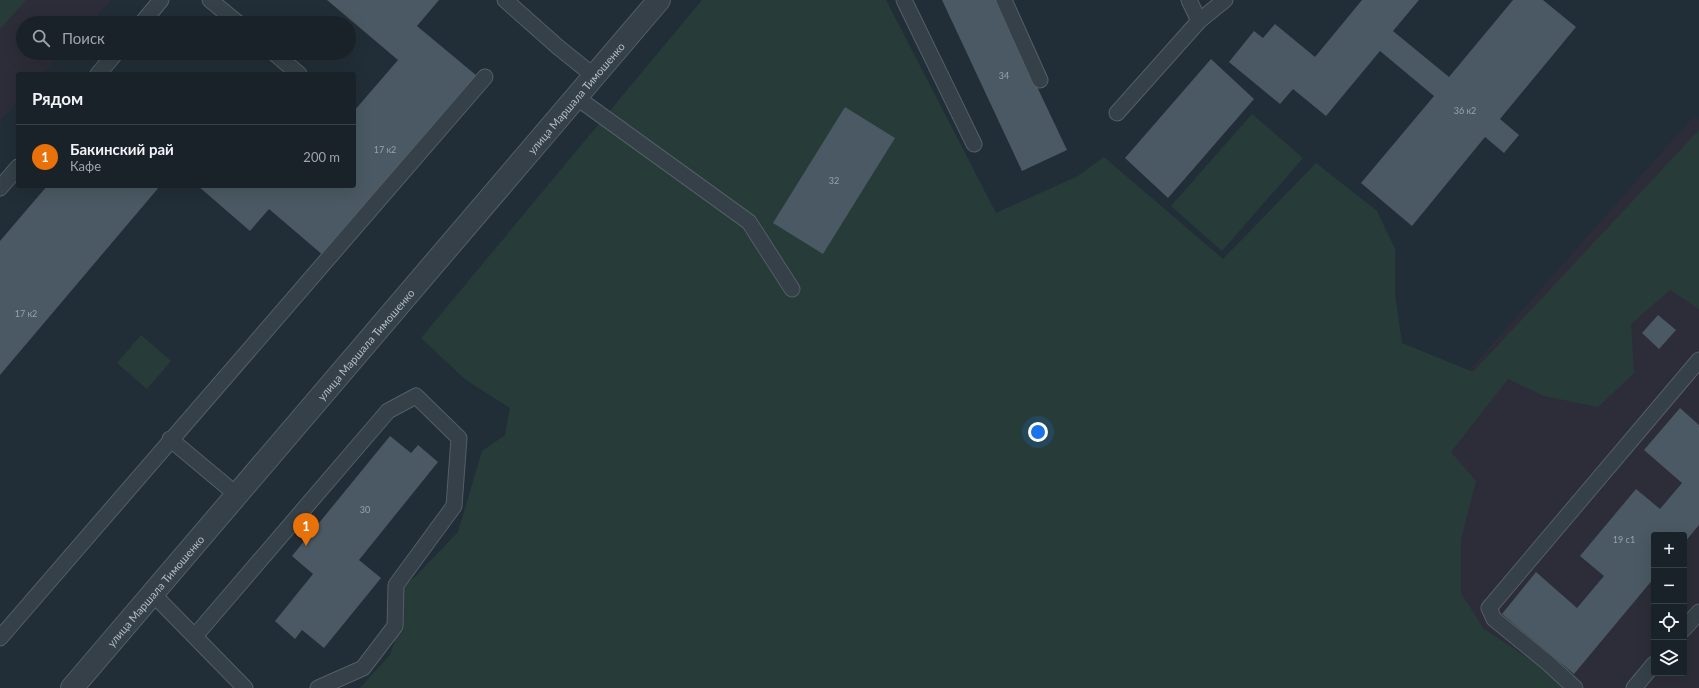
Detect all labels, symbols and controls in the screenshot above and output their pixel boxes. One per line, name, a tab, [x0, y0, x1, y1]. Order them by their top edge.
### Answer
search box	[16, 16, 356, 60]
icon: search	[30, 27, 52, 49]
text: Поиск	[62, 29, 105, 47]
street label: улица Маршала Тимошенко	[525, 39, 627, 156]
house number: 34	[999, 70, 1009, 81]
text: Рядом	[32, 88, 83, 109]
house number: 36 к2	[1454, 105, 1476, 116]
text: Бакинский рай	[70, 140, 174, 158]
house number: 17 к2	[374, 144, 396, 155]
text: 1	[41, 149, 49, 165]
text: 200 m	[303, 149, 340, 165]
text: Кафе	[70, 158, 101, 174]
house number: 32	[829, 175, 839, 186]
street label: улица Маршала Тимошенко	[314, 286, 417, 403]
house number: 17 к2	[15, 308, 37, 319]
your location	[1028, 422, 1048, 442]
house number: 30	[360, 504, 370, 515]
pin: 1	[293, 513, 319, 546]
street label: улица Маршала Тимошенко	[104, 532, 206, 649]
map controls	[1651, 532, 1687, 676]
button: +	[1651, 532, 1687, 568]
house number: 19 с1	[1613, 534, 1635, 545]
button: −	[1651, 568, 1687, 604]
button: locate	[1651, 604, 1687, 640]
button: layers	[1651, 640, 1687, 676]

